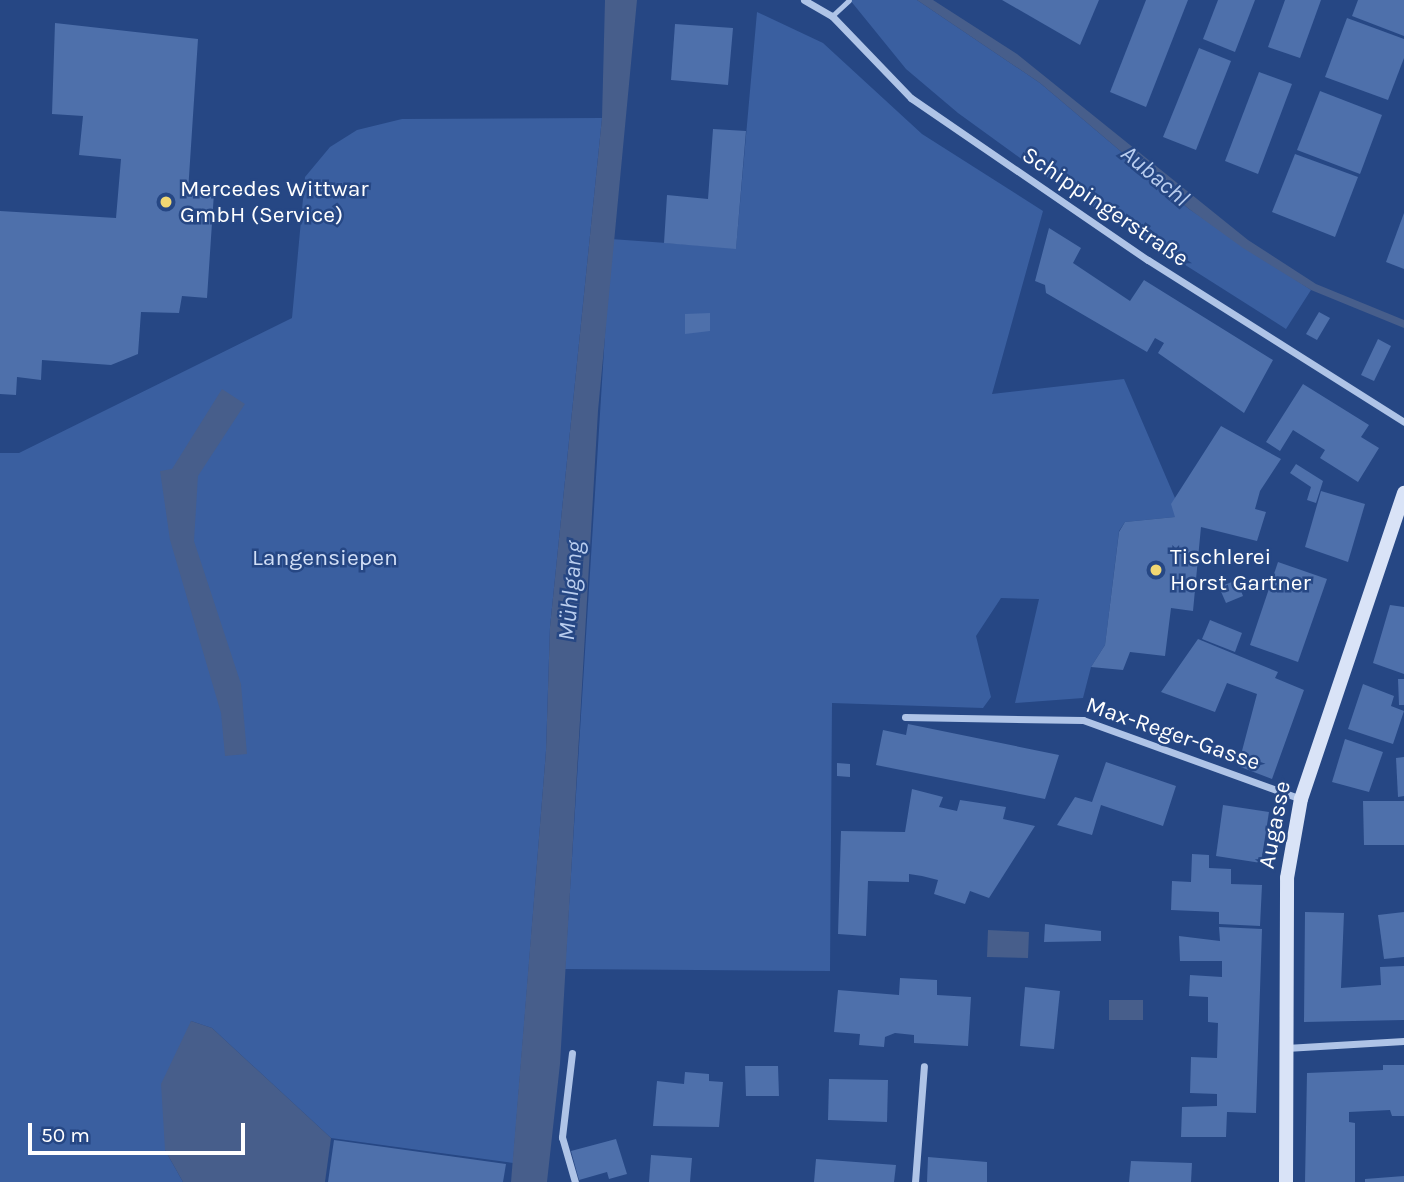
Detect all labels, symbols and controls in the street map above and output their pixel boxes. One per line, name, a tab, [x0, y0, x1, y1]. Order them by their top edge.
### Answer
water label: Aubachl	[1115, 139, 1195, 213]
street label: Schippingerstraße	[1017, 141, 1193, 273]
place label: Mercedes Wittwar GmbH (Service)	[180, 175, 369, 229]
marker: Mercedes Wittwar GmbH (Service)	[158, 194, 174, 210]
water label: Mühlgang	[552, 540, 590, 642]
place label: Tischlerei Horst Gartner	[1170, 543, 1311, 597]
park label: Langensiepen	[252, 544, 398, 572]
marker: Tischlerei Horst Gartner	[1148, 562, 1164, 578]
street label: Max-Reger-Gasse	[1082, 691, 1264, 777]
street label: Augasse	[1253, 779, 1297, 871]
scale bar	[32, 1108, 248, 1152]
text: 50 m	[41, 1123, 90, 1147]

